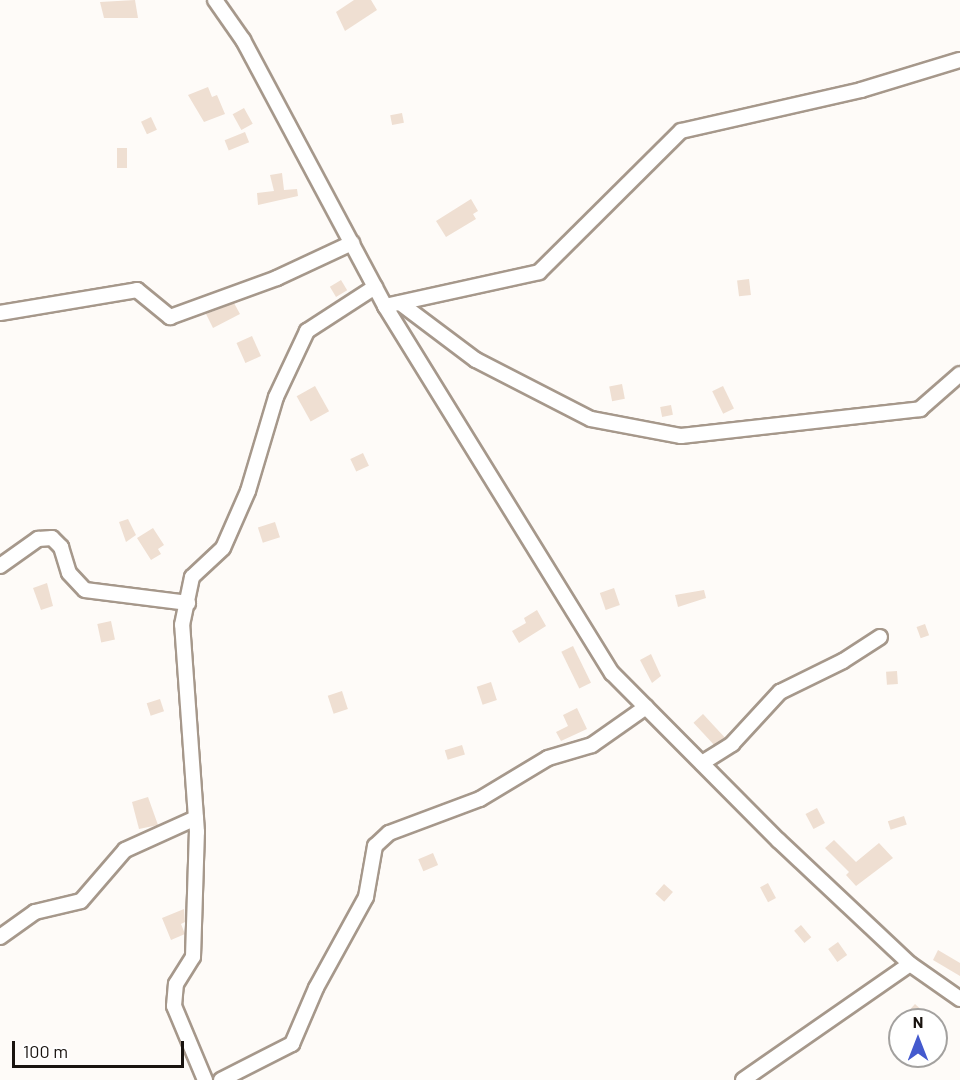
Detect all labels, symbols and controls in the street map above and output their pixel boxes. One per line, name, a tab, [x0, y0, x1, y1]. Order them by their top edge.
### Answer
north arrow	[888, 1008, 948, 1068]
text: N	[913, 1012, 923, 1031]
scale bar	[15, 1029, 188, 1067]
text: 100 m	[23, 1040, 68, 1062]

